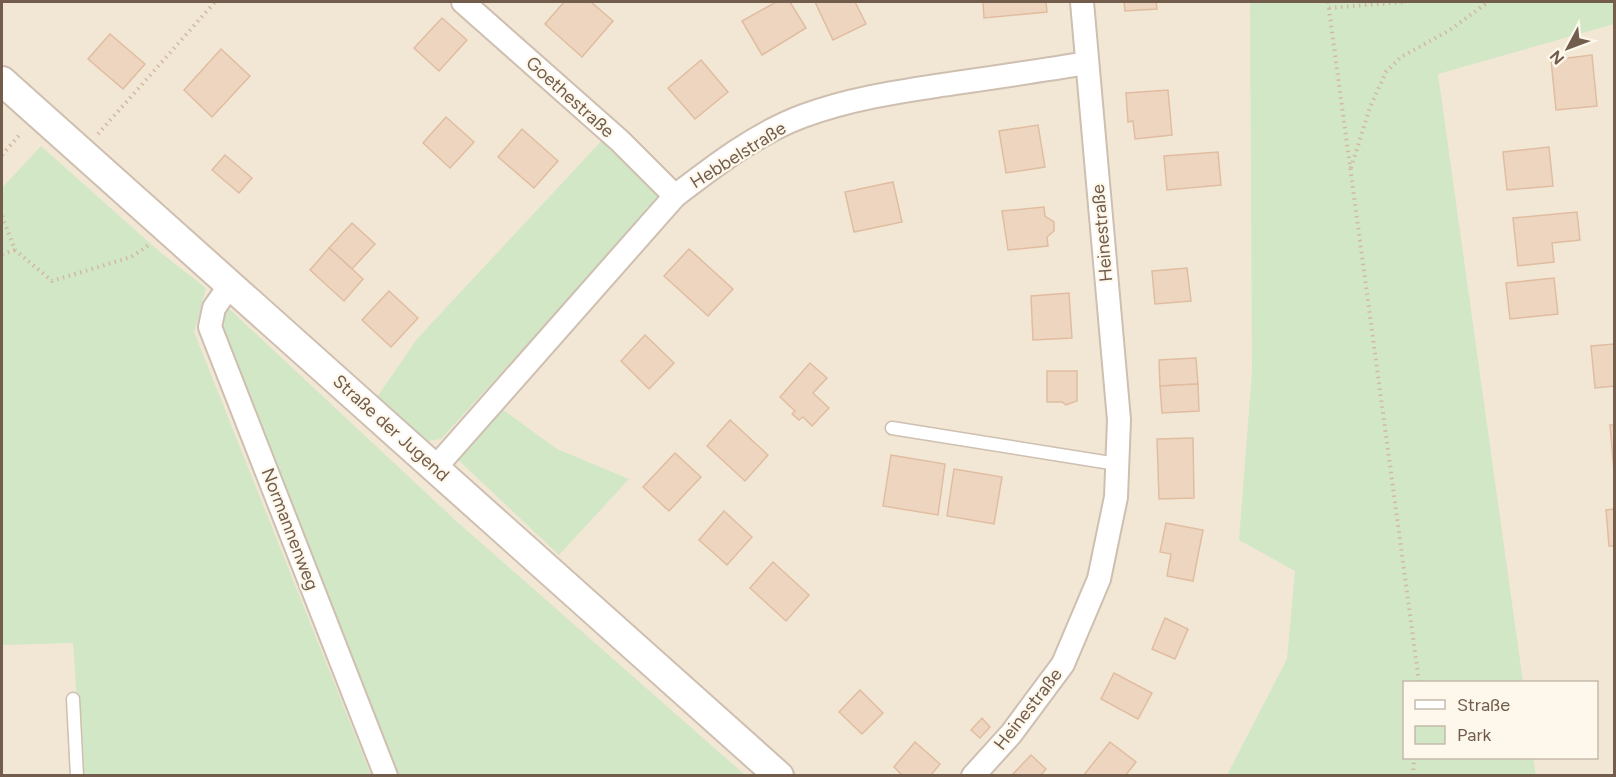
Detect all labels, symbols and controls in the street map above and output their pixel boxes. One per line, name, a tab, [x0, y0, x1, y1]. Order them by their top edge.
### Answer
north arrow	[1538, 18, 1598, 78]
text: N	[1546, 47, 1568, 68]
street label: Goethestraße	[521, 52, 619, 142]
street label: Hebbelstraße	[686, 117, 790, 193]
street label: Heinestraße	[1087, 183, 1117, 283]
street label: Straße der Jugend	[328, 370, 454, 486]
street label: Normannenweg	[257, 465, 323, 593]
street label: Heinestraße	[989, 664, 1067, 754]
legend	[1403, 681, 1598, 759]
text: Straße	[1457, 694, 1510, 716]
text: Park	[1457, 724, 1492, 746]

